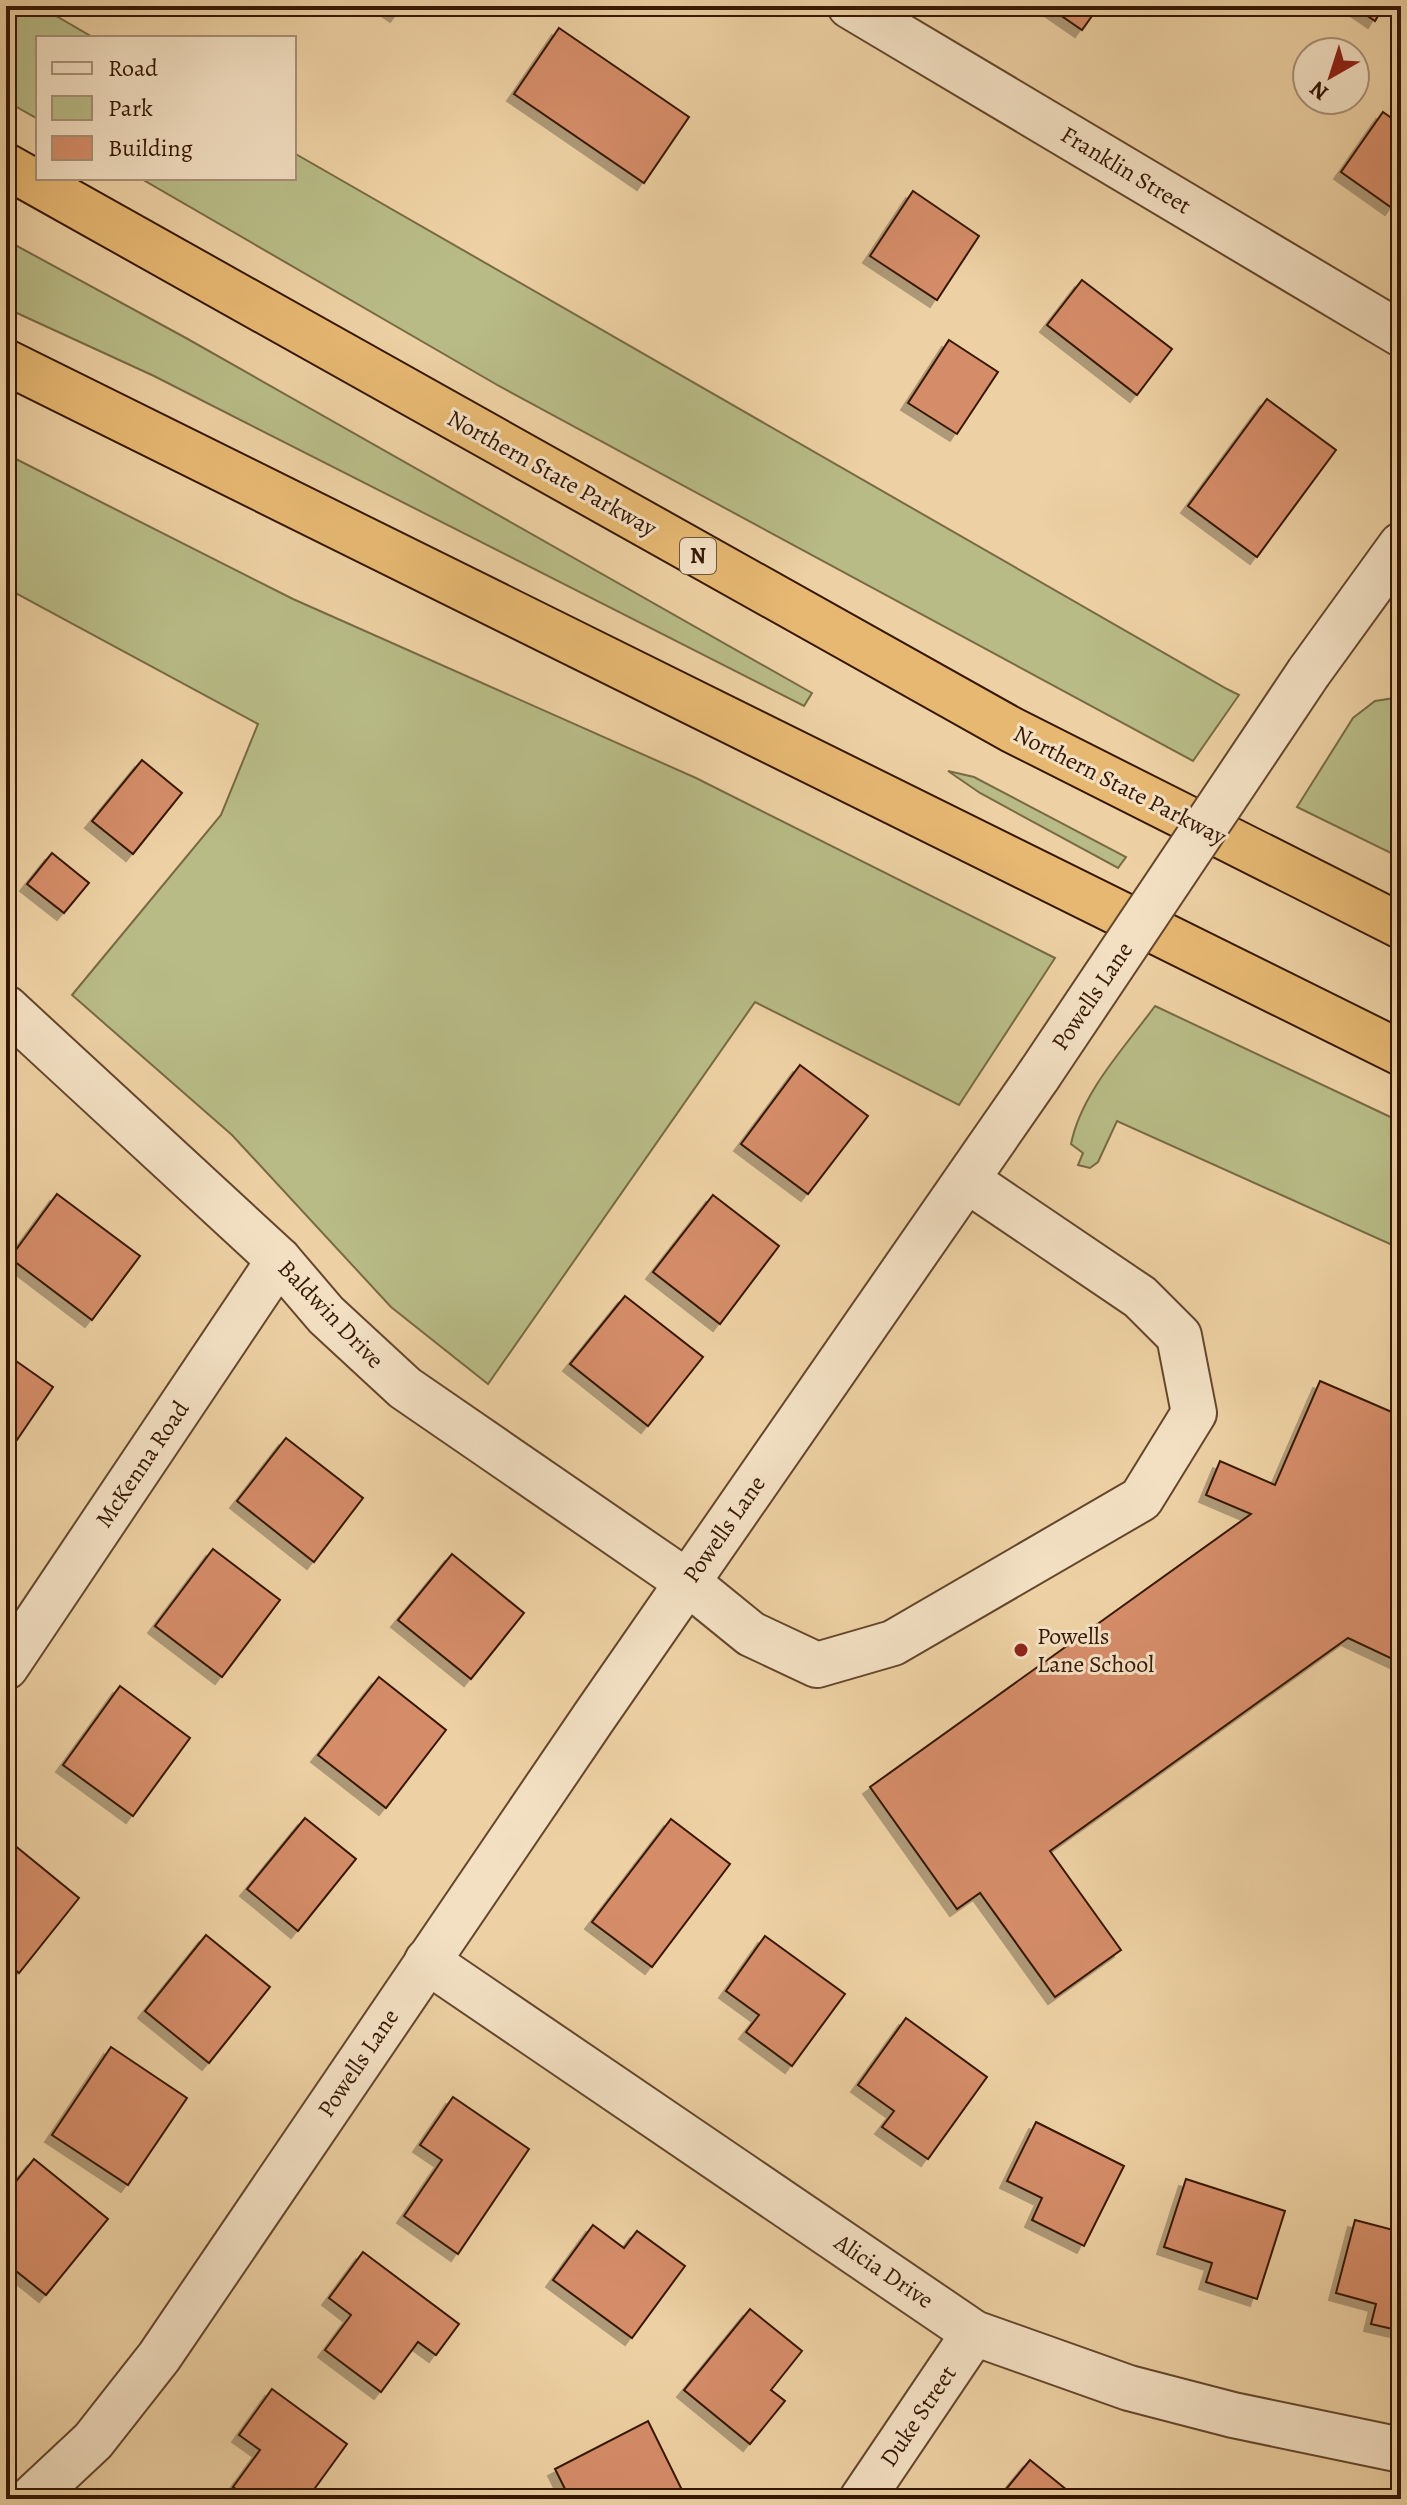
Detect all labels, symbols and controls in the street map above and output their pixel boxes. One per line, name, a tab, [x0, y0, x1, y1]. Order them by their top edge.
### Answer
legend	[36, 36, 296, 180]
north arrow	[1291, 36, 1371, 116]
text: Road	[108, 52, 158, 84]
text: N	[1303, 74, 1335, 107]
text: Park	[108, 92, 153, 124]
street label: Franklin Street	[1055, 119, 1197, 221]
text: Building	[108, 132, 193, 164]
street label: Northern State Parkway	[442, 402, 663, 544]
road number: N	[680, 538, 716, 574]
street label: Northern State Parkway	[1008, 717, 1232, 853]
street label: Powells Lane	[1044, 935, 1140, 1057]
street label: Baldwin Drive	[271, 1253, 391, 1375]
street label: McKenna Road	[88, 1394, 196, 1534]
street label: Powells Lane	[675, 1469, 773, 1589]
place label: Powells Lane School	[1037, 1620, 1154, 1680]
marker: Powells Lane School	[1012, 1641, 1030, 1659]
street label: Powells Lane	[310, 2002, 406, 2124]
street label: Alicia Drive	[827, 2226, 940, 2316]
street label: Duke Street	[872, 2359, 964, 2473]

